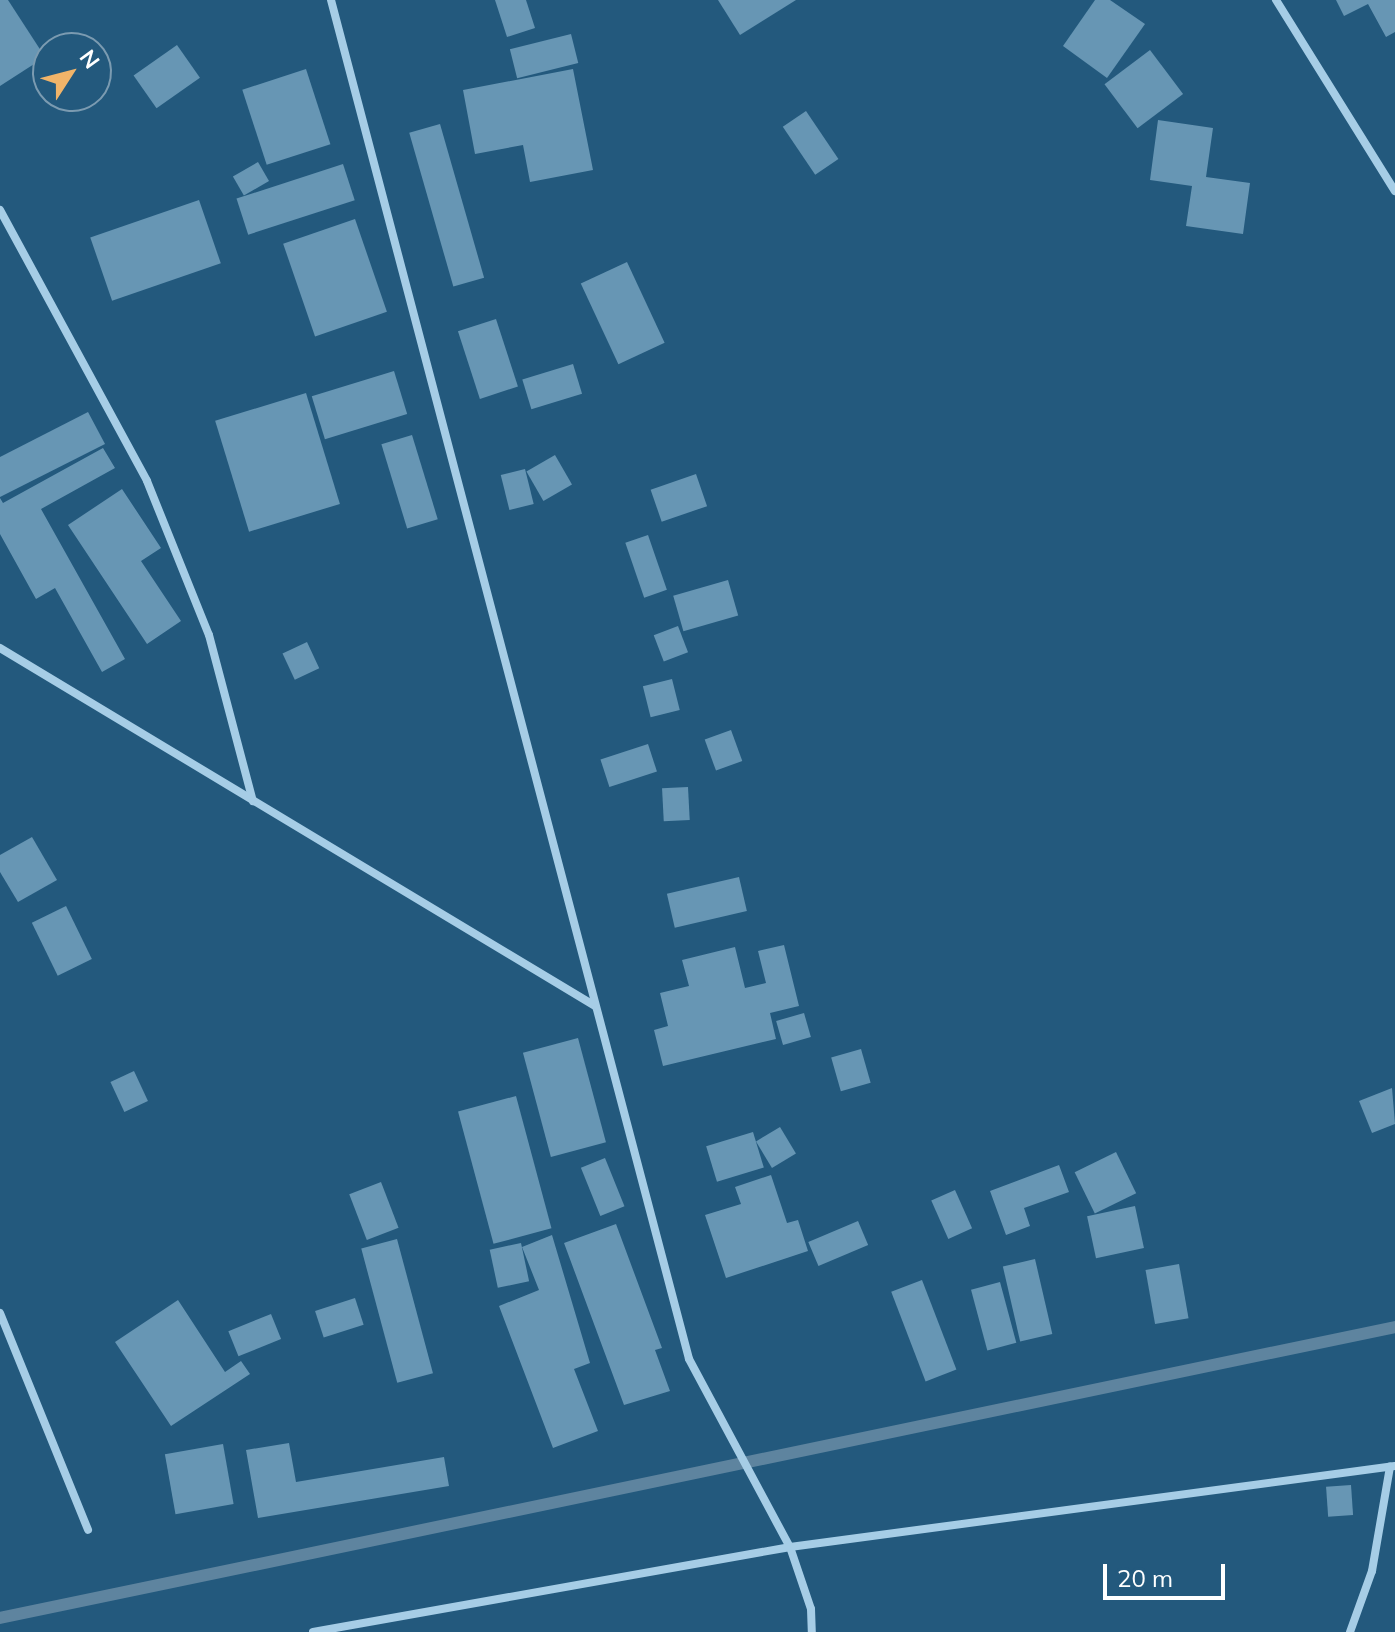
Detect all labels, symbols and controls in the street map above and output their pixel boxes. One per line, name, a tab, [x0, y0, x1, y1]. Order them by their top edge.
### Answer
north arrow	[32, 32, 112, 112]
text: N	[74, 44, 106, 74]
scale bar	[1107, 1548, 1229, 1598]
text: 20 m	[1117, 1563, 1173, 1593]

